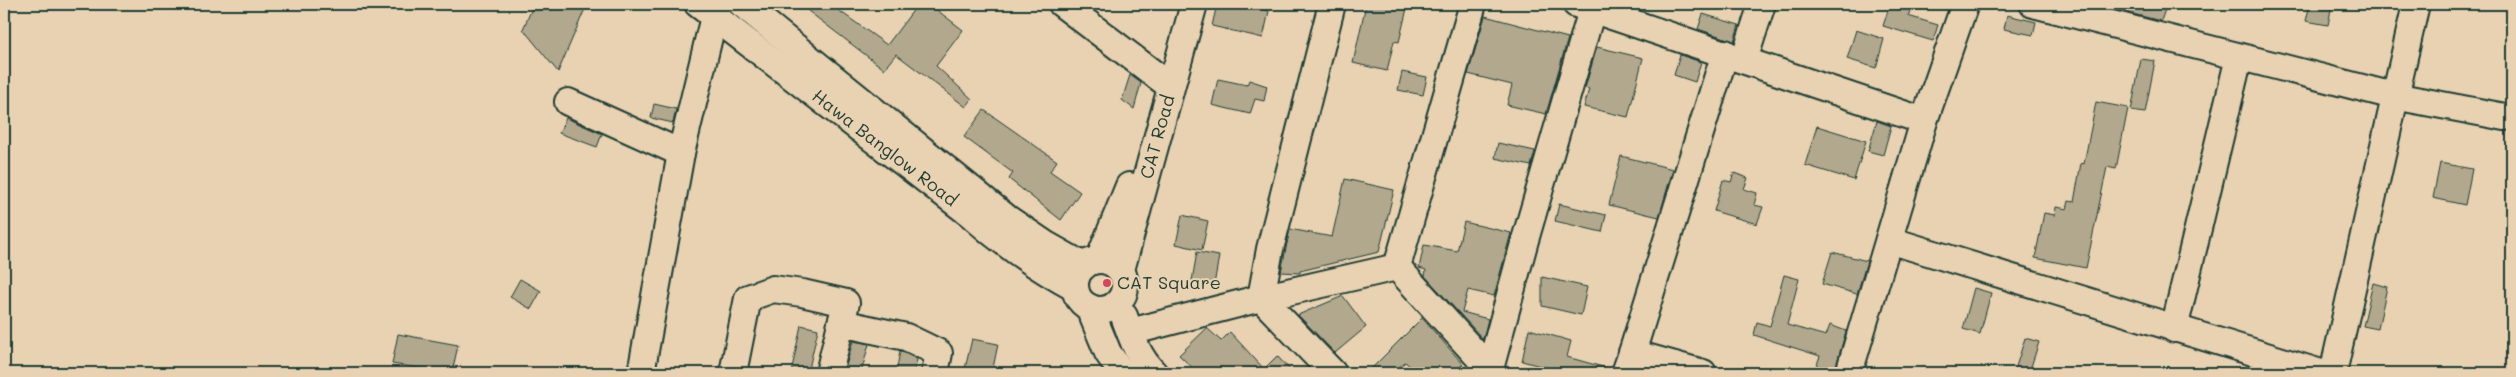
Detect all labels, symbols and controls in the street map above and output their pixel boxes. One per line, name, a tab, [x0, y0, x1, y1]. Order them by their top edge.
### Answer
street label: Hawa Banglow Road	[808, 84, 963, 211]
street label: CAT Road	[1134, 92, 1180, 181]
place label: CAT Square	[1117, 270, 1221, 294]
marker: CAT Square	[1101, 277, 1113, 289]

